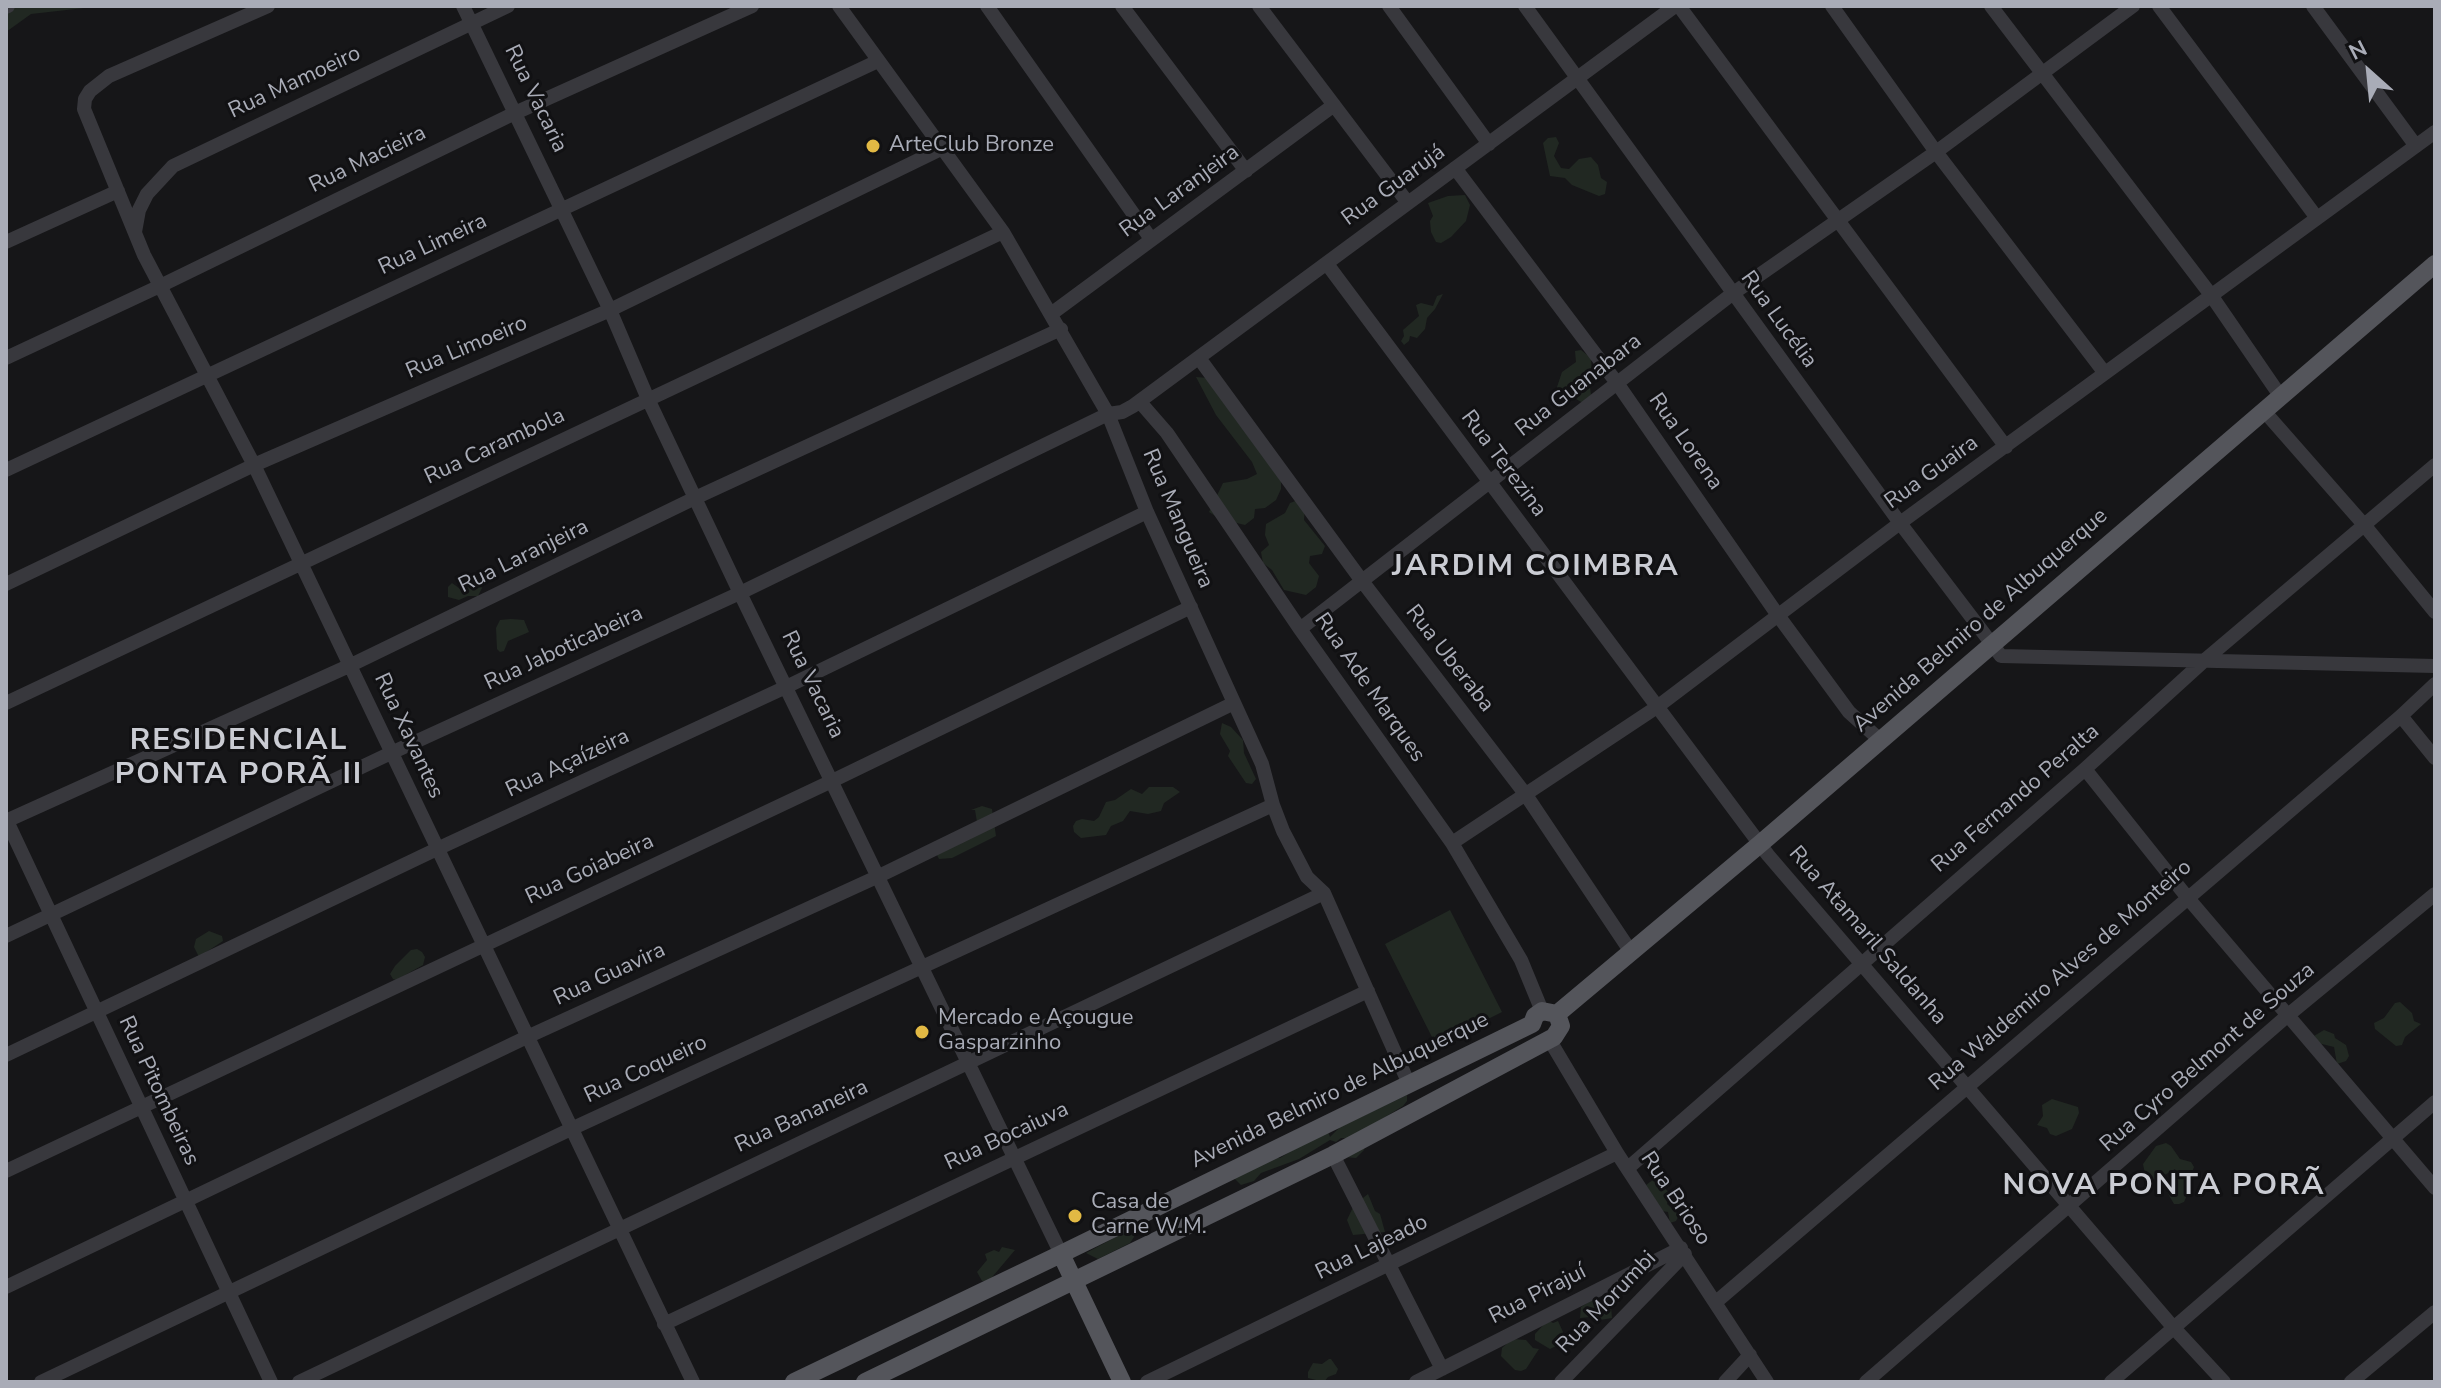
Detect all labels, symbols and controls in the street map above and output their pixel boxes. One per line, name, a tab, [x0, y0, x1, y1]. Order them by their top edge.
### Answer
north arrow	[2329, 32, 2409, 112]
text: N	[2344, 34, 2372, 68]
street label: Rua Mamoeiro	[225, 41, 365, 125]
street label: Rua Vacaria	[498, 41, 572, 157]
street label: Rua Macieira	[305, 120, 431, 200]
place label: ArteClub Bronze	[889, 133, 1054, 159]
marker: ArteClub Bronze	[864, 137, 882, 155]
street label: Rua Laranjeira	[1115, 140, 1245, 244]
street label: Rua Guarujá	[1337, 140, 1451, 232]
street label: Rua Limeira	[375, 208, 491, 282]
street label: Rua Lucélia	[1734, 266, 1822, 374]
street label: Rua Limoeiro	[402, 311, 532, 385]
street label: Rua Guanabara	[1511, 329, 1647, 443]
street label: Rua Lorena	[1642, 389, 1728, 495]
street label: Rua Carambola	[421, 403, 569, 491]
street label: Rua Terezina	[1454, 406, 1552, 522]
street label: Rua Guaira	[1880, 430, 1984, 516]
street label: Rua Mangueira	[1136, 445, 1218, 593]
street label: Avenida Belmiro de Albuquerque	[1849, 503, 2113, 739]
street label: Rua Laranjeira	[455, 514, 593, 600]
district label: JARDIM COIMBRA	[1392, 550, 1680, 586]
street label: Rua Uberaba	[1399, 600, 1499, 718]
street label: Rua Jaboticabeira	[481, 601, 647, 697]
street label: Rua Ade Marques	[1308, 608, 1430, 768]
street label: Rua Vacaria	[775, 627, 849, 743]
street label: Rua Xavantes	[367, 669, 449, 803]
street label: Rua Fernando Peralta	[1927, 719, 2105, 879]
district label: RESIDENCIAL PONTA PORÃ II	[115, 724, 363, 794]
street label: Rua Açaízeira	[502, 724, 634, 804]
street label: Rua Goiabeira	[522, 829, 658, 911]
street label: Rua Atamaril Saldanha	[1782, 841, 1952, 1031]
street label: Rua Waldemiro Alves de Monteiro	[1924, 855, 2198, 1097]
street label: Rua Guavira	[550, 938, 670, 1012]
street label: Rua Cyro Belmont de Souza	[2095, 958, 2321, 1158]
place label: Mercado e Açougue Gasparzinho	[938, 1006, 1133, 1058]
street label: Avenida Belmiro de Albuquerque	[1187, 1007, 1493, 1175]
street label: Rua Pitombeiras	[112, 1012, 204, 1170]
marker: Mercado e Açougue Gasparzinho	[913, 1023, 931, 1041]
street label: Rua Coqueiro	[580, 1030, 712, 1110]
street label: Rua Bananeira	[731, 1075, 873, 1159]
street label: Rua Bocaiuva	[941, 1097, 1073, 1177]
street label: Rua Brioso	[1634, 1147, 1716, 1251]
district label: NOVA PONTA PORÃ	[2002, 1169, 2326, 1205]
place label: Casa de Carne W.M.	[1091, 1190, 1207, 1242]
marker: Casa de Carne W.M.	[1066, 1207, 1084, 1225]
street label: Rua Lajeado	[1312, 1209, 1432, 1287]
street label: Rua Morumbi	[1552, 1246, 1662, 1360]
street label: Rua Pirajuí	[1485, 1259, 1591, 1331]

